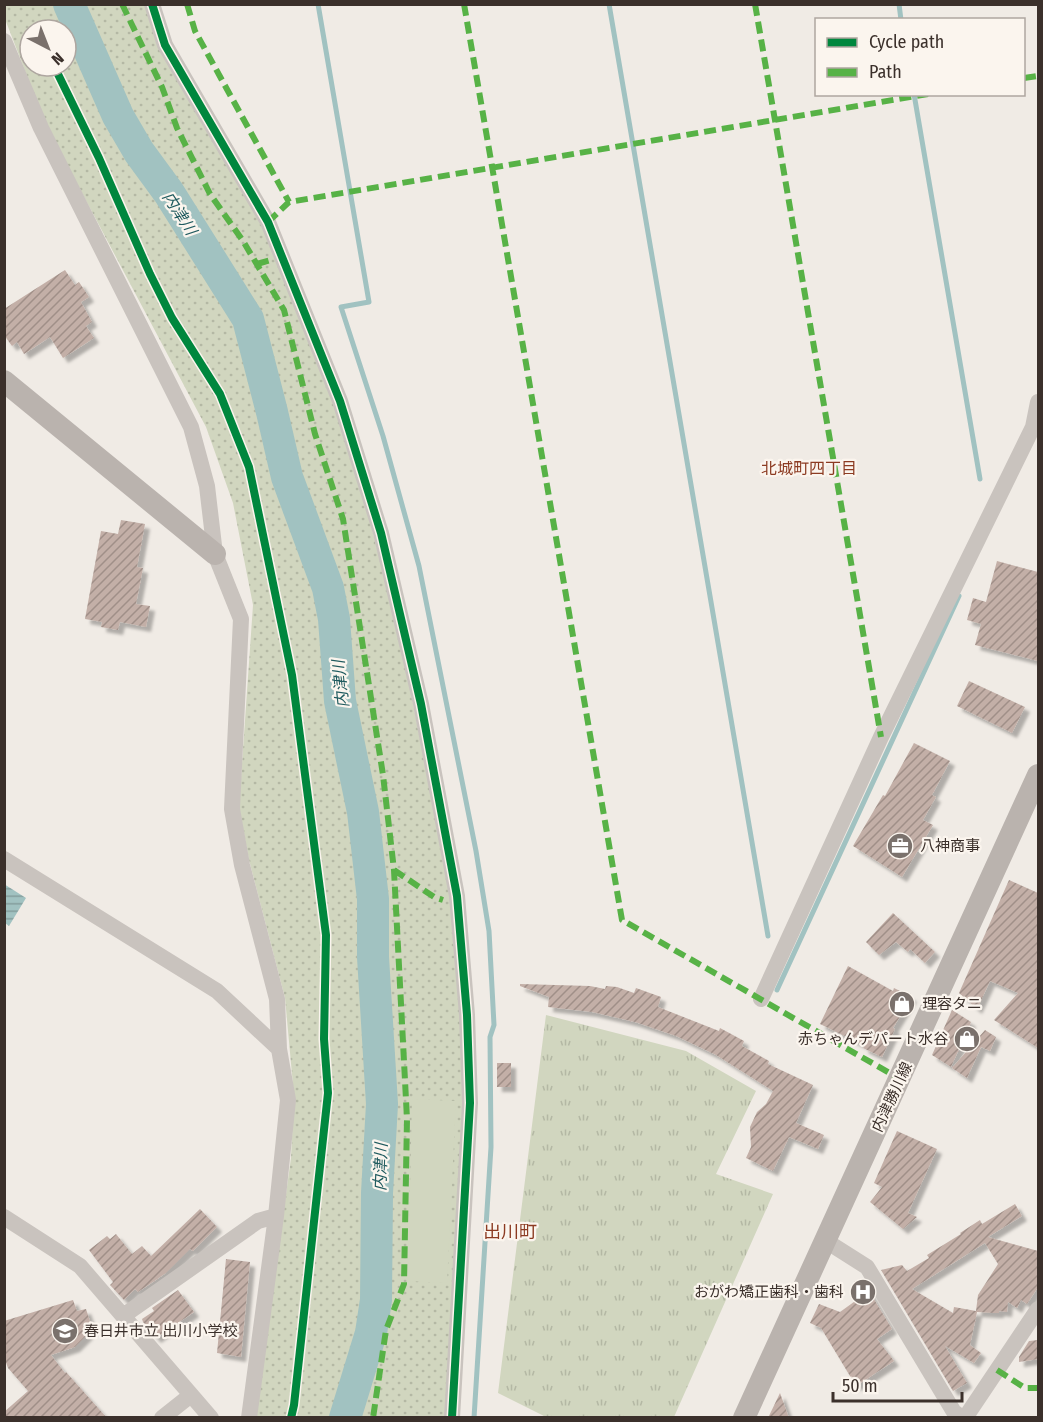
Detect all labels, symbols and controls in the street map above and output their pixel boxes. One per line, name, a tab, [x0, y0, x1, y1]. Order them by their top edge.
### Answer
north arrow	[18, 18, 78, 78]
legend	[815, 18, 1025, 96]
text: Cycle path	[869, 31, 944, 53]
text: N	[48, 49, 68, 69]
text: Path	[869, 61, 902, 83]
water label: 内津川	[159, 188, 202, 240]
district label: 北城町四丁目	[761, 459, 857, 478]
water label: 内津川	[328, 657, 352, 709]
office icon: 八神商事	[885, 831, 915, 861]
place label: 八神商事	[920, 837, 980, 855]
shop icon: 理容タニ	[887, 989, 917, 1019]
place label: 理容タニ	[922, 995, 982, 1013]
shop icon: 赤ちゃんデパート水谷	[952, 1024, 982, 1054]
place label: 赤ちゃんデパート水谷	[798, 1030, 948, 1048]
street label: 内津勝川線	[868, 1059, 916, 1135]
water label: 内津川	[370, 1141, 391, 1191]
district label: 出川町	[483, 1221, 537, 1243]
hospital icon: おがわ矯正歯科・歯科	[848, 1277, 878, 1307]
place label: おがわ矯正歯科・歯科	[694, 1283, 844, 1301]
school or university icon: 春日井市立 出川小学校	[50, 1316, 80, 1346]
place label: 春日井市立 出川小学校	[84, 1322, 238, 1340]
scale bar	[833, 1365, 962, 1403]
text: 50 m	[842, 1375, 878, 1397]

